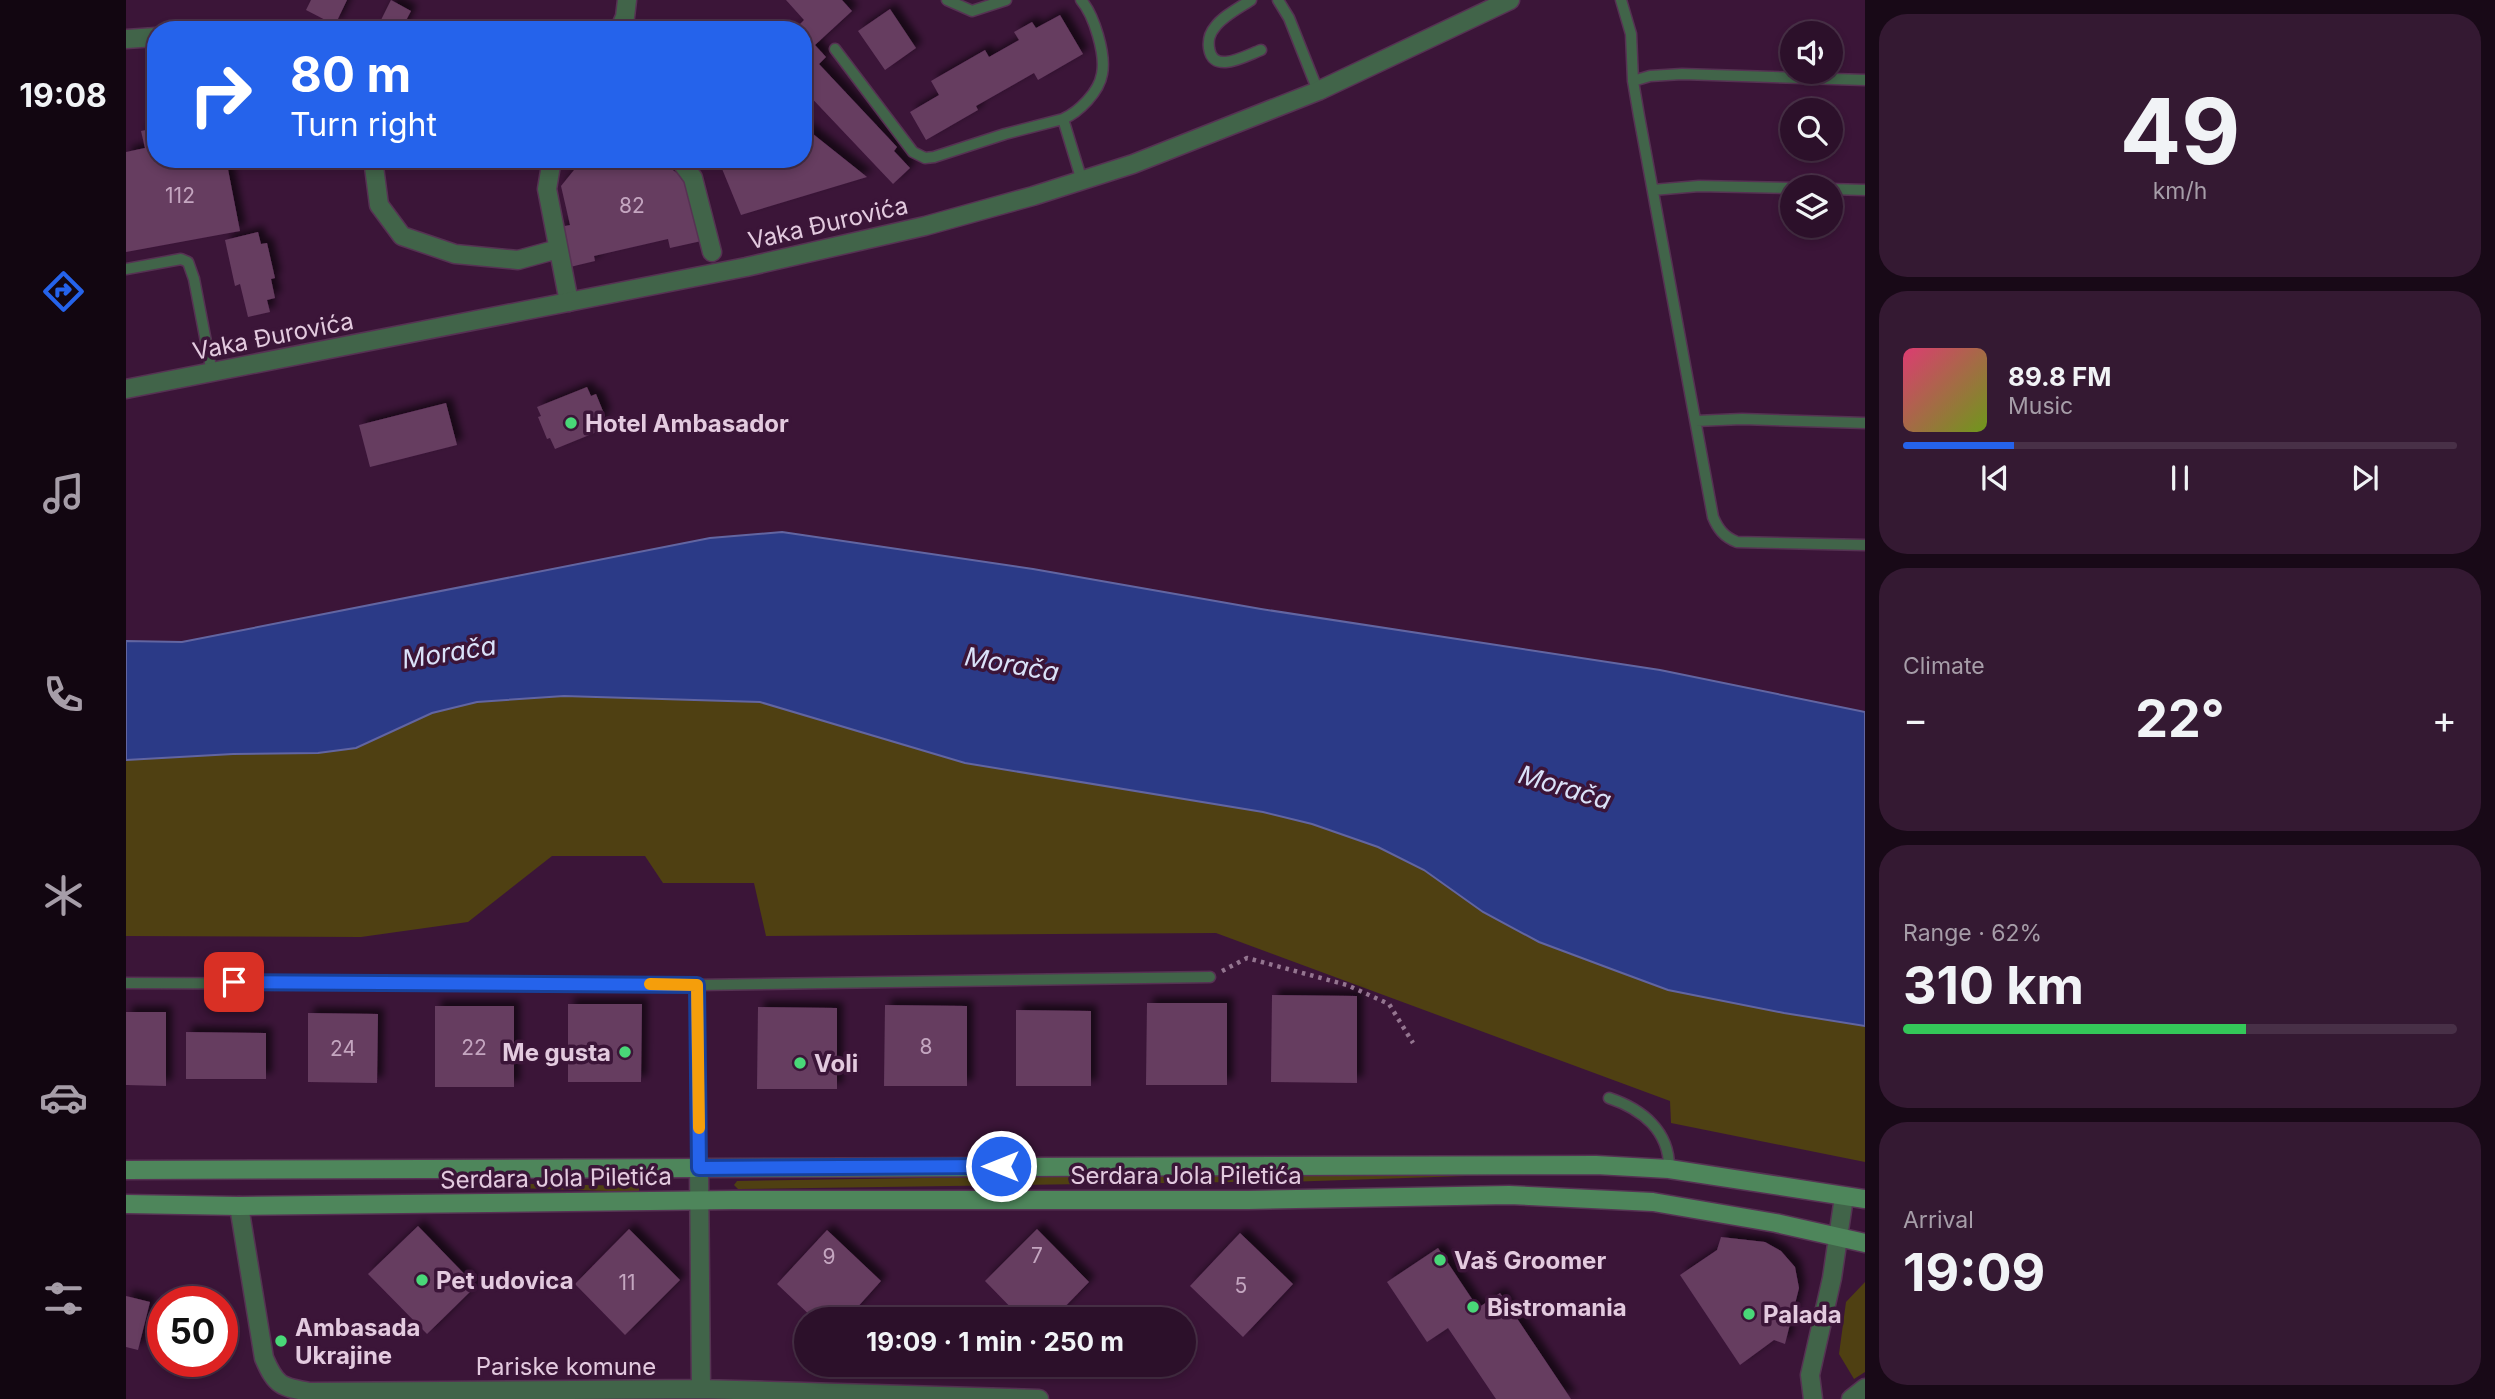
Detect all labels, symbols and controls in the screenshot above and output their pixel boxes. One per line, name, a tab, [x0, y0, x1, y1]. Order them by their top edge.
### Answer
map controls	[1780, 21, 1843, 238]
button: sound	[1780, 21, 1843, 84]
text: 80 m	[290, 45, 411, 104]
icon: right	[175, 49, 266, 140]
text: 19:08	[19, 76, 107, 115]
text: 49	[2120, 76, 2240, 186]
button: search	[1780, 98, 1843, 161]
text: Turn right	[290, 105, 437, 144]
button: layers	[1780, 175, 1843, 238]
text: km/h	[2153, 177, 2207, 205]
house number: 112	[165, 183, 195, 208]
street label: Vaka Đurovića	[745, 191, 911, 255]
house number: 82	[619, 193, 645, 218]
icon: directions	[39, 267, 88, 316]
street label: Vaka Đurovića	[190, 306, 356, 366]
text: 89.8 FM	[2008, 361, 2112, 392]
text: Music	[2008, 392, 2073, 420]
place label: Hotel Ambasador	[585, 409, 789, 438]
marker: Hotel Ambasador	[563, 415, 579, 431]
icon: previous	[1976, 459, 2014, 497]
icon: pause	[2161, 459, 2199, 497]
icon: next	[2346, 459, 2384, 497]
icon: music	[39, 469, 88, 518]
water label: Morača	[400, 629, 498, 675]
water label: Morača	[962, 640, 1062, 688]
text: Climate	[1903, 652, 1985, 680]
icon: phone	[39, 670, 88, 719]
text: 22°	[2135, 687, 2225, 750]
text: −	[1903, 696, 1928, 742]
text: +	[2432, 696, 2457, 742]
water label: Morača	[1515, 758, 1615, 816]
icon: climate	[39, 871, 88, 920]
text: Range · 62%	[1903, 919, 2042, 947]
pin	[204, 952, 264, 1012]
text: 310 km	[1903, 954, 2084, 1017]
icon: arrive	[215, 963, 253, 1001]
house number: 8	[920, 1034, 933, 1059]
house number: 22	[461, 1035, 487, 1060]
house number: 24	[330, 1036, 356, 1061]
place label: Me gusta	[502, 1038, 611, 1067]
marker: Me gusta	[617, 1044, 633, 1060]
place label: Voli	[814, 1049, 858, 1078]
marker: Voli	[792, 1055, 808, 1071]
icon: car	[39, 1073, 88, 1122]
position arrow	[964, 1129, 1038, 1203]
street label: Serdara Jola Piletića	[440, 1161, 672, 1195]
street label: Serdara Jola Piletića	[1070, 1161, 1302, 1190]
text: Arrival	[1903, 1206, 1974, 1234]
text: 19:09	[1903, 1241, 2045, 1304]
house number: 7	[1031, 1243, 1043, 1268]
house number: 9	[822, 1244, 836, 1269]
place label: Vaš Groomer	[1454, 1246, 1606, 1275]
marker: Vaš Groomer	[1432, 1252, 1448, 1268]
place label: Pet udovica	[436, 1266, 574, 1295]
house number: 11	[618, 1270, 636, 1295]
marker: Pet udovica	[414, 1272, 430, 1288]
house number: 5	[1235, 1273, 1247, 1298]
icon: filters	[39, 1274, 88, 1323]
speed limit sign: 50	[147, 1286, 238, 1377]
place label: Bistromania	[1487, 1293, 1627, 1322]
marker: Bistromania	[1465, 1299, 1481, 1315]
place label: Palada	[1763, 1300, 1842, 1329]
marker: Palada	[1741, 1306, 1757, 1322]
place label: Ambasada Ukrajine	[295, 1313, 421, 1370]
text: 19:09 · 1 min · 250 m	[866, 1326, 1124, 1357]
marker: Ambasada Ukrajine	[273, 1333, 289, 1349]
street label: Pariske komune	[476, 1352, 656, 1381]

